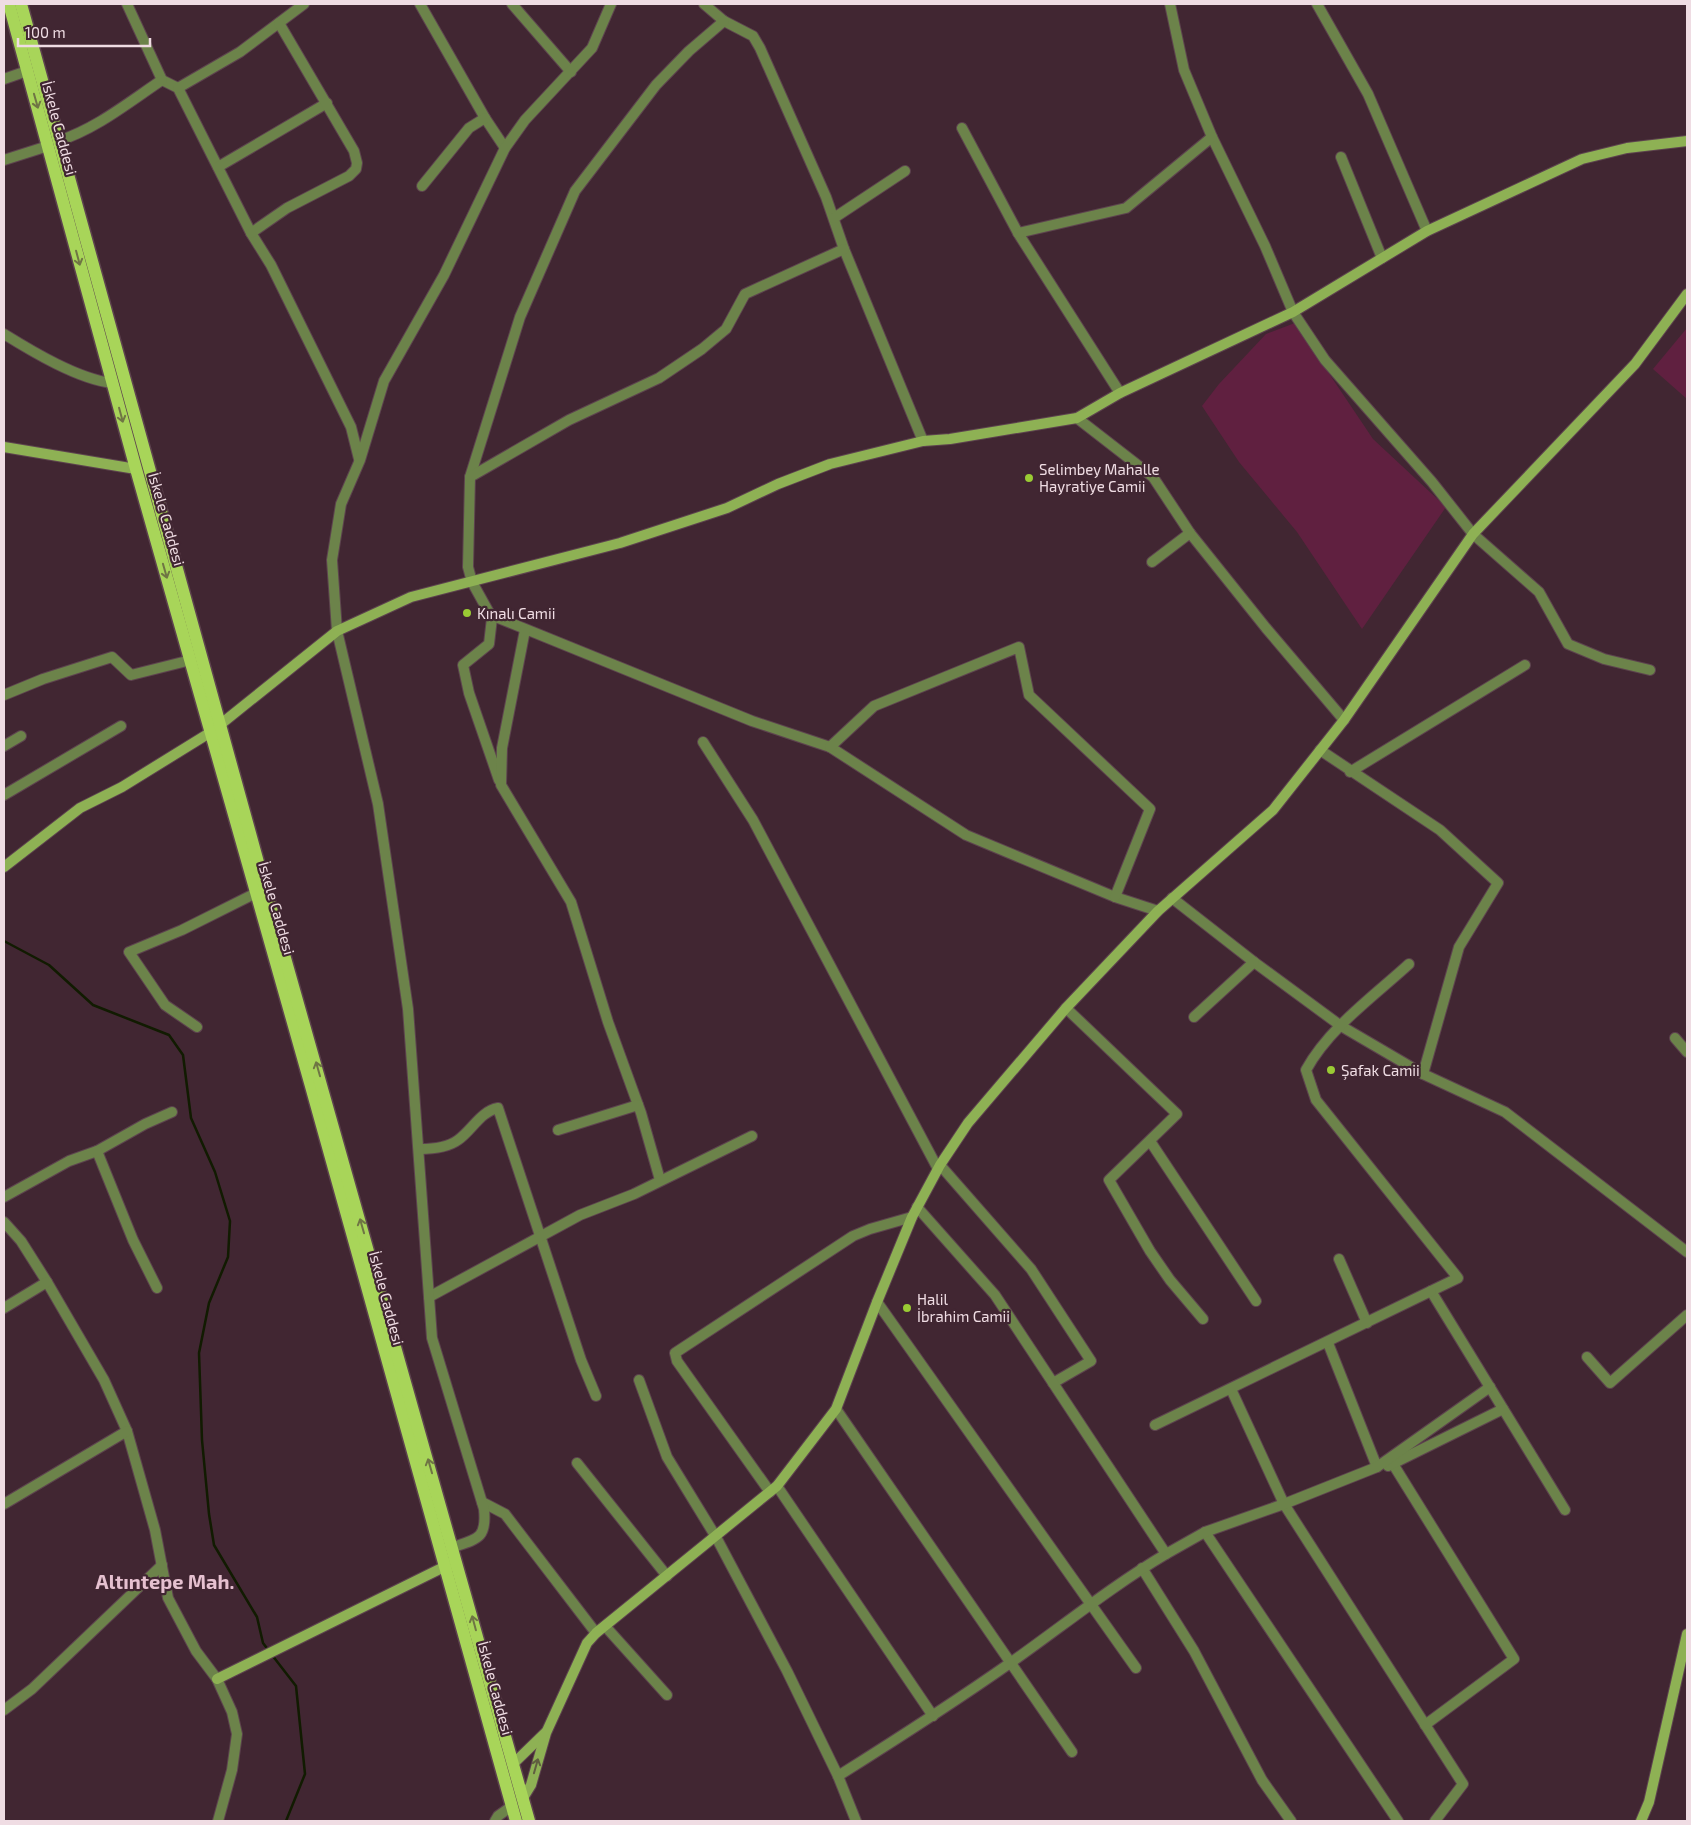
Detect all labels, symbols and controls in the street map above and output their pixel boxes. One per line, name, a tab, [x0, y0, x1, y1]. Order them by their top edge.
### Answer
scale bar	[18, 15, 150, 47]
text: 100 m	[25, 23, 66, 41]
street label: İskele Caddesi	[39, 79, 81, 177]
one-way arrow	[32, 93, 41, 109]
one-way arrow	[74, 250, 84, 266]
one-way arrow	[116, 407, 126, 423]
place label: Selimbey Mahalle Hayratiye Camii	[1039, 460, 1160, 495]
street label: İskele Caddesi	[145, 470, 189, 568]
marker: Selimbey Mahalle Hayratiye Camii	[1023, 472, 1035, 484]
one-way arrow	[161, 563, 171, 579]
place label: Kınalı Camii	[477, 604, 555, 622]
marker: Kınalı Camii	[461, 607, 473, 619]
street label: İskele Caddesi	[255, 859, 299, 957]
place label: Şafak Camii	[1341, 1061, 1420, 1080]
one-way arrow	[312, 1062, 322, 1078]
marker: Şafak Camii	[1325, 1064, 1337, 1076]
one-way arrow	[356, 1218, 366, 1234]
street label: İskele Caddesi	[366, 1249, 408, 1347]
place label: Halil İbrahim Camii	[917, 1290, 1010, 1325]
marker: Halil İbrahim Camii	[901, 1302, 913, 1314]
one-way arrow	[424, 1459, 434, 1475]
district label: Altıntepe Mah.	[96, 1569, 234, 1593]
one-way arrow	[469, 1615, 478, 1631]
street label: İskele Caddesi	[475, 1639, 517, 1737]
one-way arrow	[532, 1759, 542, 1775]

